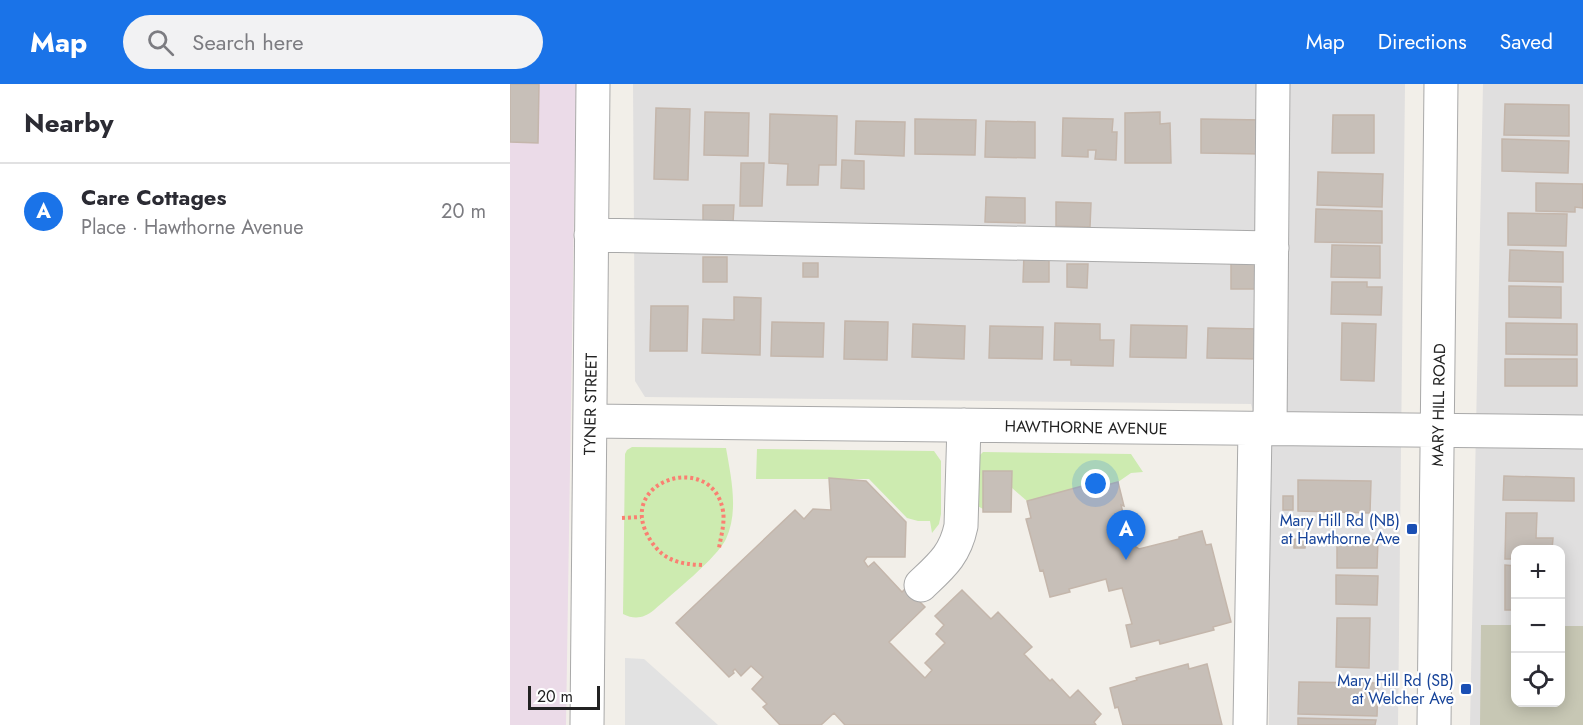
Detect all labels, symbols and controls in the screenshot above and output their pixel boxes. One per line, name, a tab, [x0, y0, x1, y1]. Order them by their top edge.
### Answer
search box	[123, 15, 543, 69]
text: Map	[30, 22, 87, 63]
icon: search	[144, 26, 177, 59]
text: Search here	[192, 26, 304, 58]
text: Map	[1306, 27, 1345, 57]
text: Directions	[1378, 27, 1467, 57]
text: Saved	[1500, 27, 1553, 57]
text: Nearby	[24, 104, 113, 142]
text: Care Cottages	[81, 181, 227, 213]
text: A	[36, 197, 51, 226]
text: 20 m	[441, 197, 486, 226]
text: Place · Hawthorne Avenue	[81, 213, 304, 242]
street label: MARY HILL ROAD	[1426, 343, 1451, 467]
street label: TYNER STREET	[578, 352, 603, 455]
street label: HAWTHORNE AVENUE	[1004, 415, 1168, 440]
your location	[1081, 469, 1110, 498]
place label: Mary Hill Rd (NB) at Hawthorne Ave	[1280, 509, 1400, 550]
pin: A	[1106, 510, 1146, 560]
marker: Mary Hill Rd (NB) at Hawthorne Ave	[1405, 522, 1419, 536]
map controls	[1511, 545, 1565, 707]
button: +	[1511, 545, 1565, 599]
button: −	[1511, 599, 1565, 653]
button: locate	[1511, 653, 1565, 707]
place label: Mary Hill Rd (SB) at Welcher Ave	[1337, 669, 1454, 710]
marker: Mary Hill Rd (SB) at Welcher Ave	[1459, 682, 1473, 696]
scale bar	[528, 683, 600, 710]
text: 20 m	[537, 685, 573, 708]

